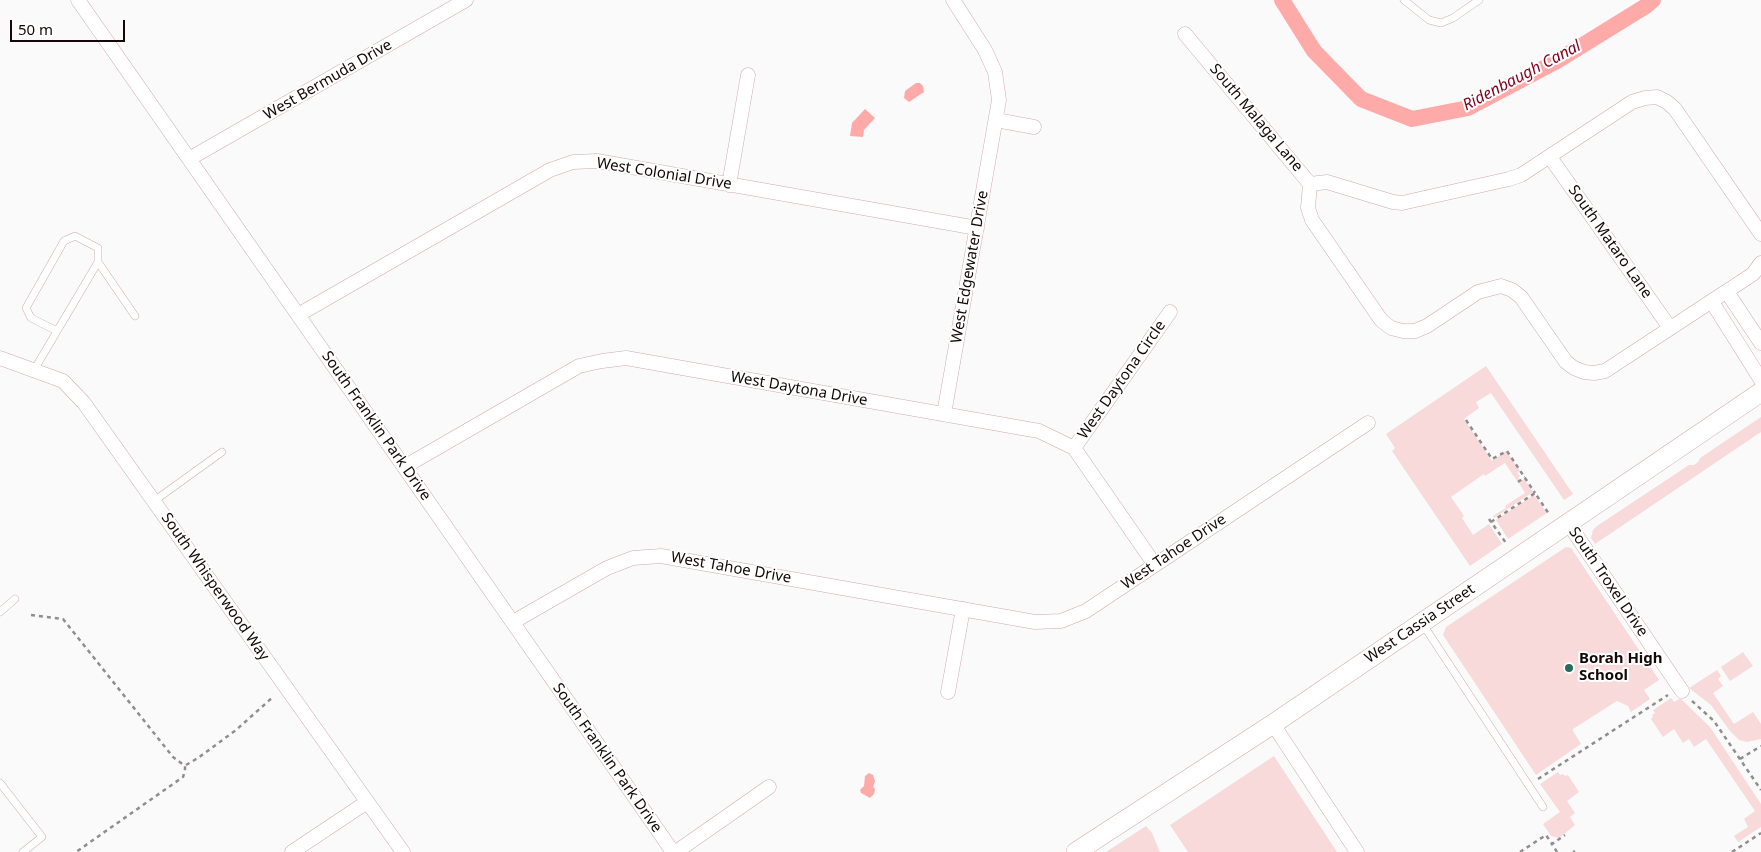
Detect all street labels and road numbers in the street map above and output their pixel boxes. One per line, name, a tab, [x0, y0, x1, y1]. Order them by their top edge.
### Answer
street label: West Bermuda Drive	[261, 36, 395, 124]
street label: South Malaga Lane	[1206, 61, 1306, 175]
street label: West Colonial Drive	[595, 154, 733, 194]
street label: South Mataro Lane	[1564, 182, 1656, 302]
street label: West Edgewater Drive	[948, 189, 992, 345]
street label: West Daytona Circle	[1074, 317, 1170, 443]
street label: South Franklin Park Drive	[318, 348, 434, 504]
street label: West Daytona Drive	[729, 368, 869, 410]
street label: South Whisperwood Way	[157, 510, 273, 664]
street label: West Tahoe Drive	[1118, 510, 1230, 594]
street label: South Troxel Drive	[1565, 524, 1651, 640]
street label: West Tahoe Drive	[669, 549, 793, 587]
street label: West Cassia Street	[1362, 580, 1478, 668]
street label: South Franklin Park Drive	[549, 680, 665, 836]

